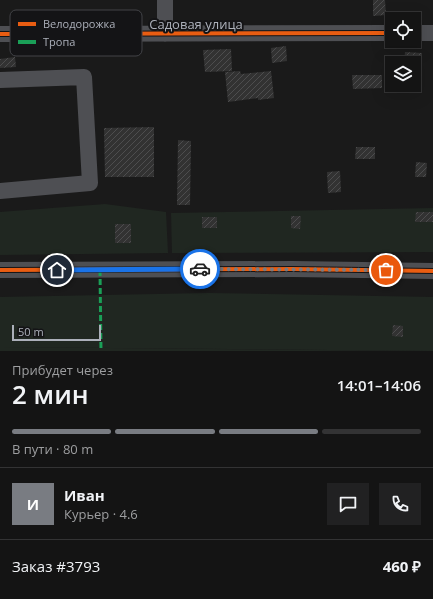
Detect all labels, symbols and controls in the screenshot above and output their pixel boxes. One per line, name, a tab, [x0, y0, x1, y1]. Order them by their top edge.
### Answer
legend	[10, 10, 142, 56]
map controls	[385, 12, 421, 92]
button: locate	[385, 12, 421, 48]
street label: Садовая улица	[149, 15, 243, 33]
text: Велодорожка	[43, 16, 115, 31]
text: Тропа	[43, 34, 75, 49]
button: layers	[385, 56, 421, 92]
courier	[180, 249, 220, 289]
pin	[40, 253, 74, 287]
pin	[369, 253, 403, 287]
icon: car	[189, 258, 211, 280]
icon: home	[46, 259, 68, 281]
icon: bag	[375, 259, 397, 281]
scale bar	[12, 323, 101, 342]
text: 50 m	[18, 324, 44, 339]
text: Прибудет через	[12, 361, 113, 379]
text: 14:01–14:06	[337, 375, 421, 395]
text: 2 мин	[12, 376, 89, 412]
text: В пути · 80 m	[12, 440, 93, 458]
button: chat	[327, 483, 369, 525]
button: phone	[379, 483, 421, 525]
text: Иван	[64, 485, 105, 505]
text: И	[27, 494, 39, 514]
text: Курьер · 4.6	[64, 505, 138, 523]
text: Заказ #3793	[12, 556, 100, 576]
text: 460 ₽	[383, 556, 421, 576]

